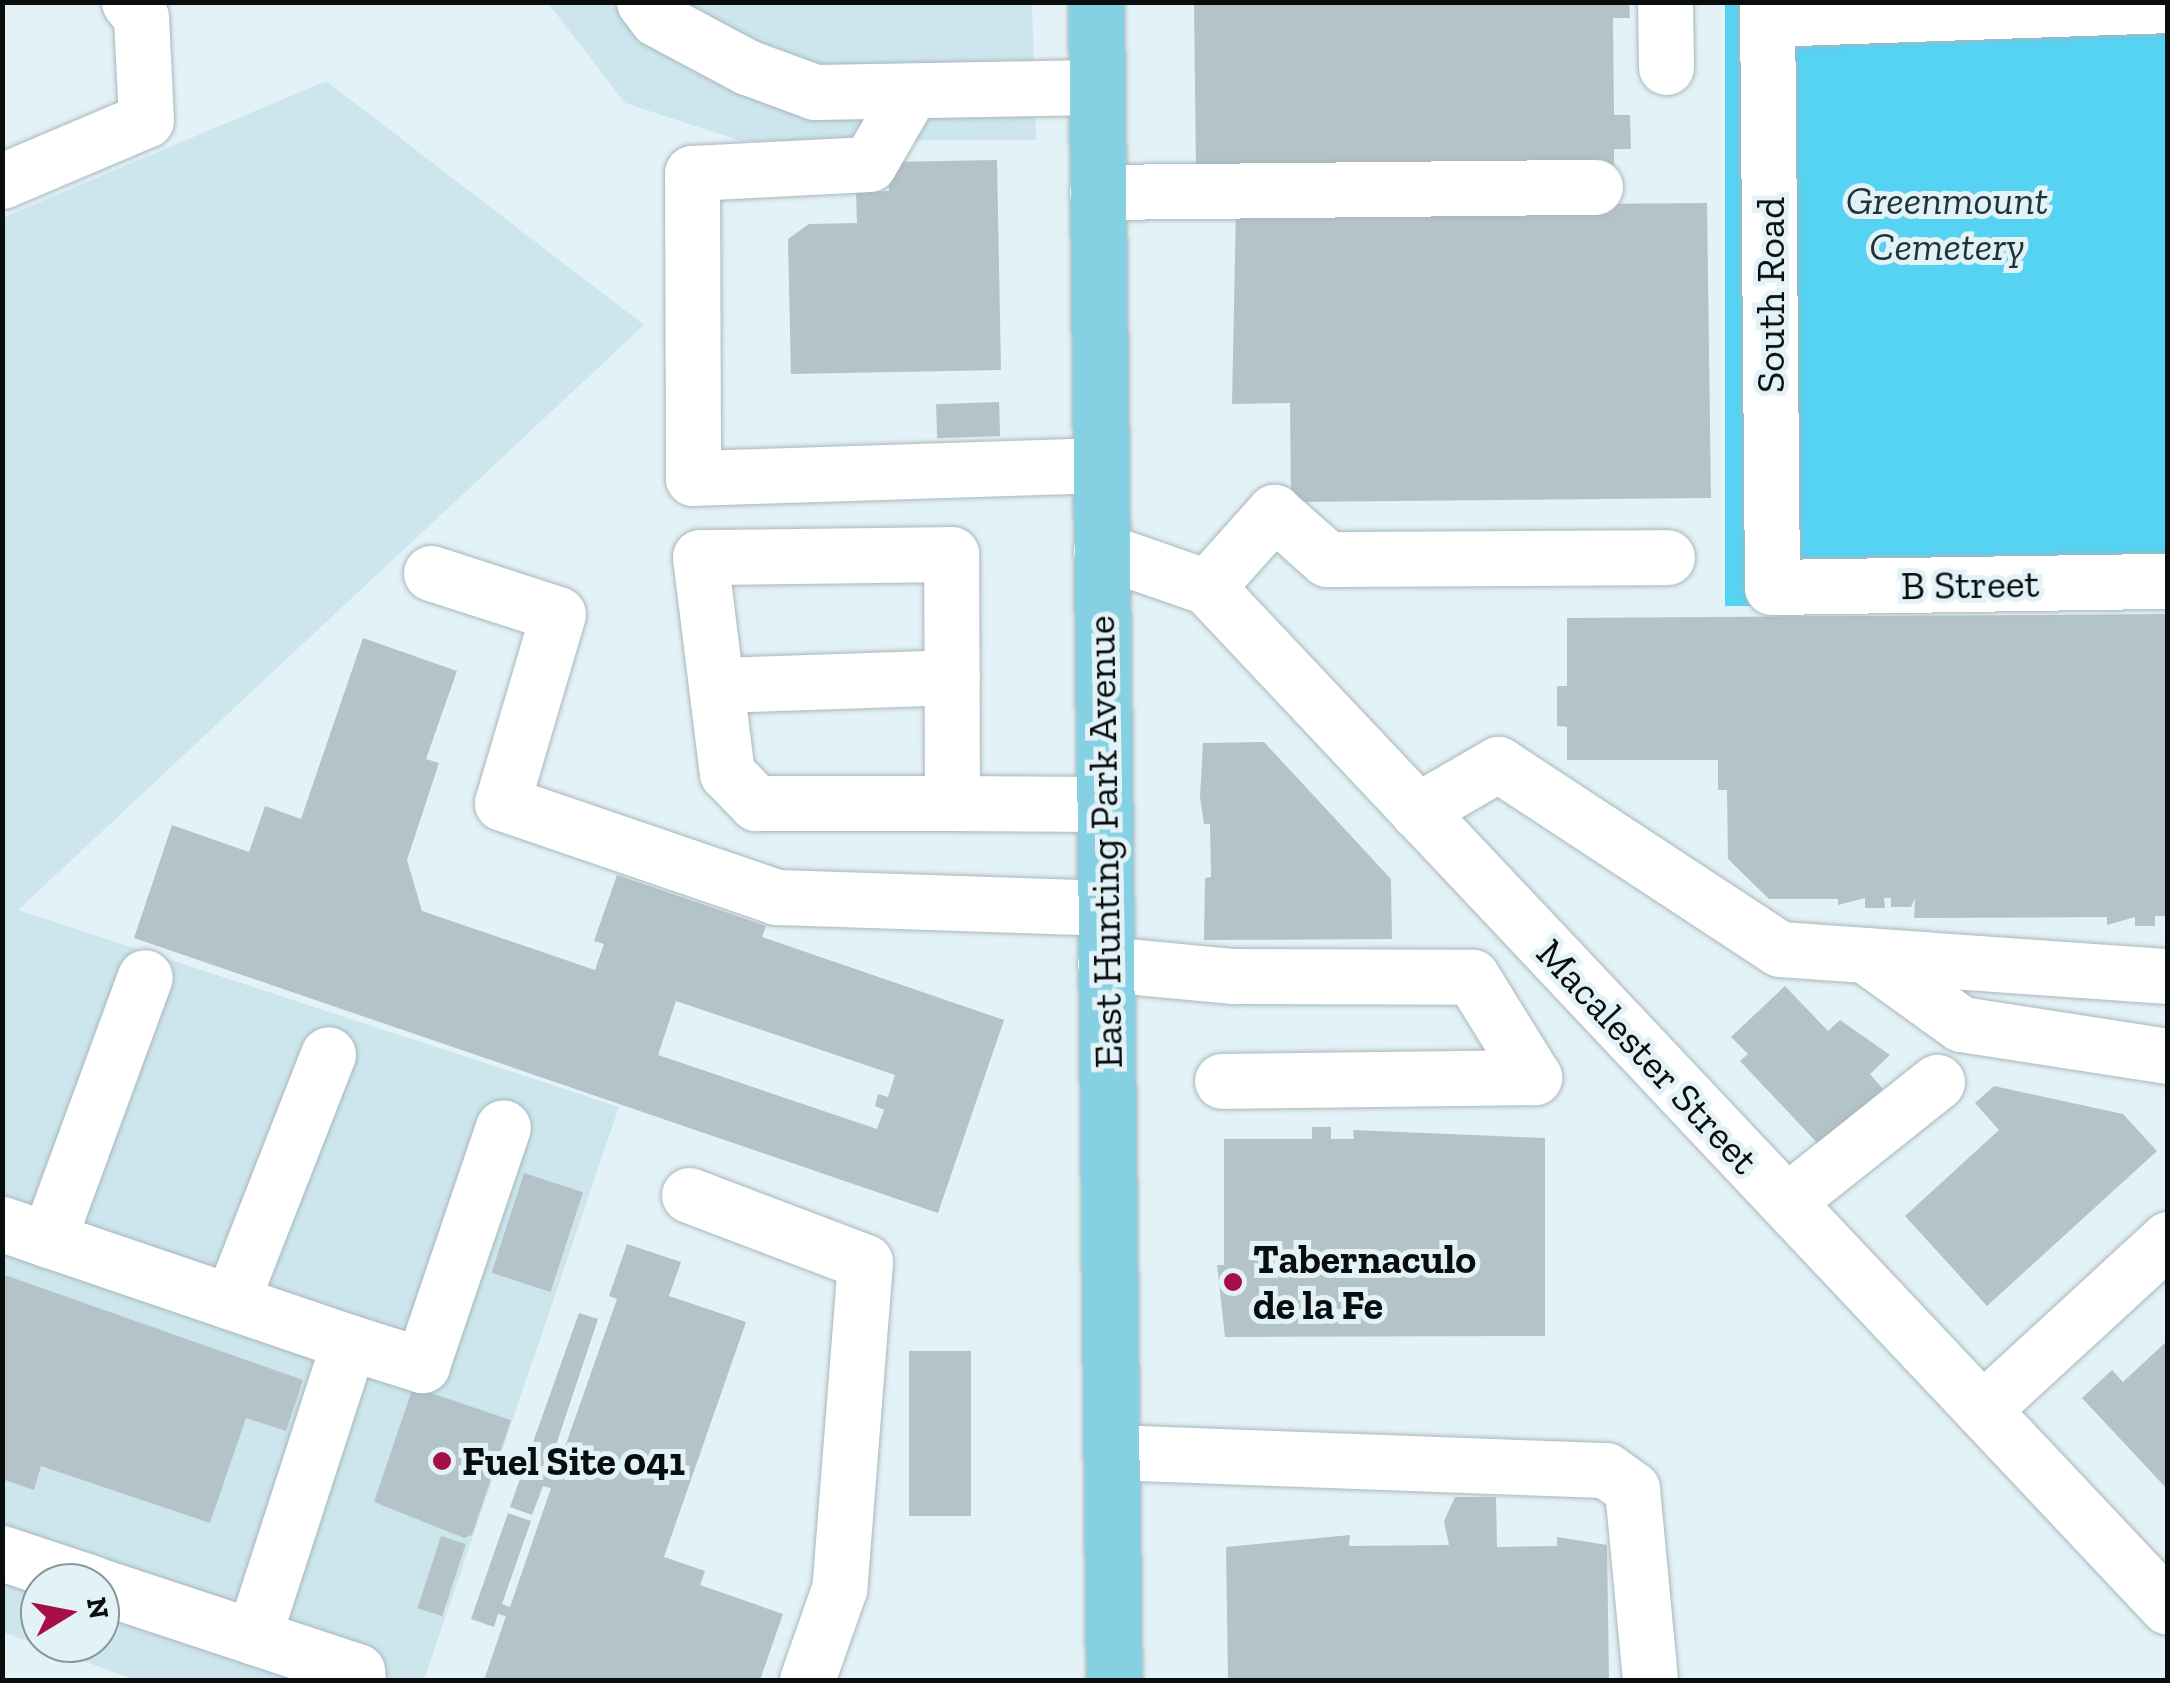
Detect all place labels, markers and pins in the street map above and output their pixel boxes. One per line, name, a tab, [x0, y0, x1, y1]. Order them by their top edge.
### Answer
place label: Tabernaculo de la Fe	[1253, 1235, 1476, 1329]
marker: Tabernaculo de la Fe	[1222, 1271, 1244, 1293]
place label: Fuel Site 041	[462, 1437, 685, 1485]
marker: Fuel Site 041	[431, 1450, 453, 1472]

